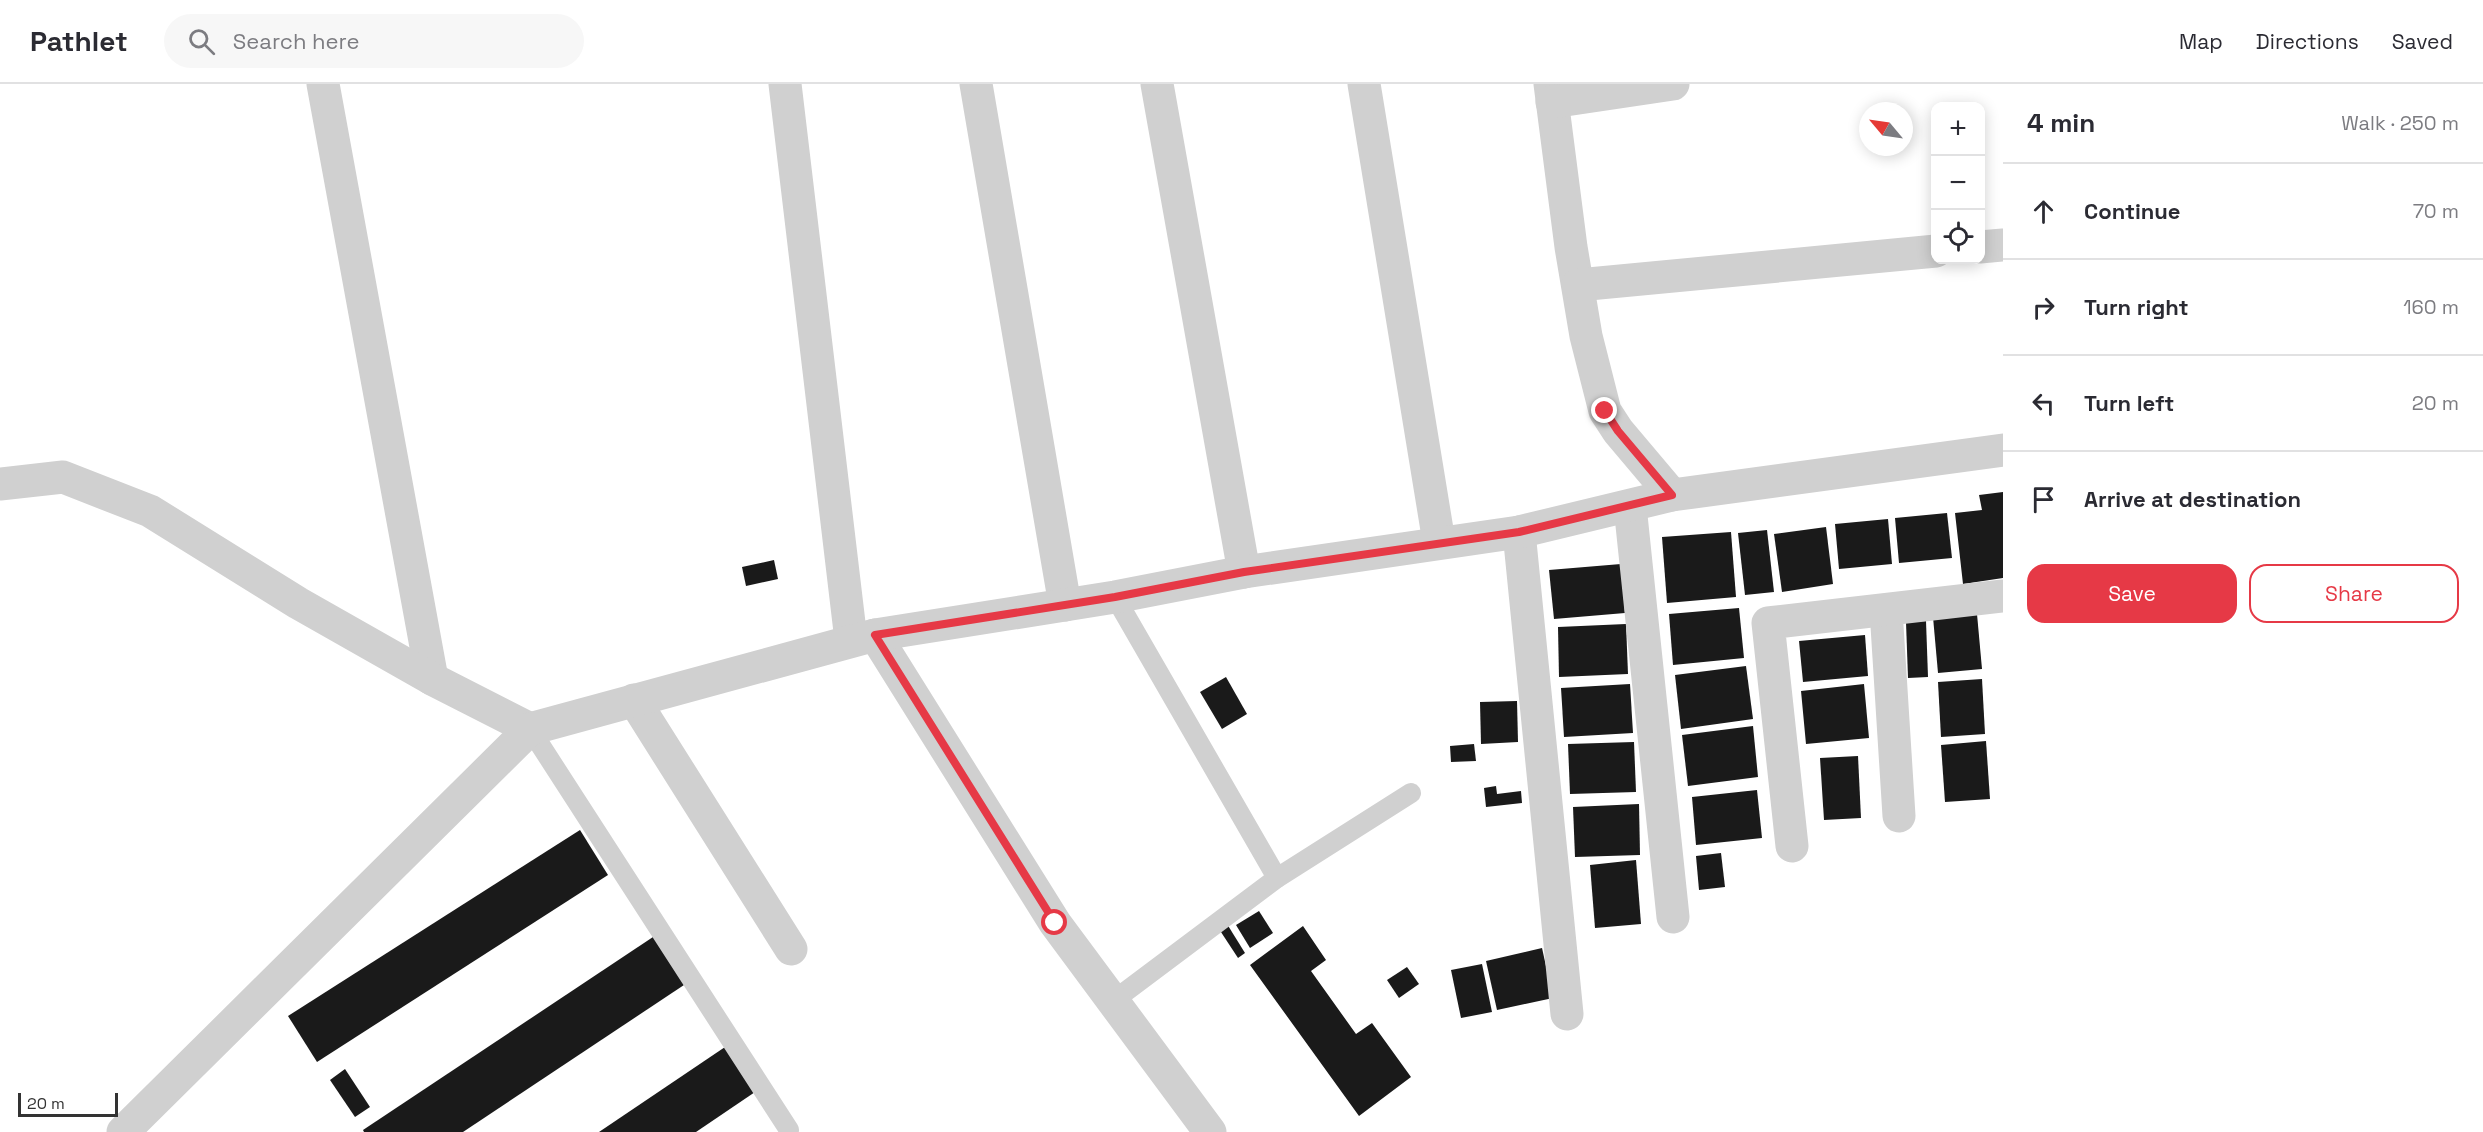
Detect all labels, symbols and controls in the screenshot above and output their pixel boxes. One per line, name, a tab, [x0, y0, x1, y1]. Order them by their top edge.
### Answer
search box	[164, 14, 584, 68]
text: Pathlet	[30, 23, 128, 59]
icon: search	[185, 25, 218, 58]
text: Search here	[233, 27, 360, 55]
text: Map	[2179, 28, 2223, 55]
text: Directions	[2256, 28, 2359, 55]
text: Saved	[2392, 28, 2453, 55]
north arrow	[1859, 102, 1913, 156]
map controls	[1931, 102, 1985, 264]
button: +	[1931, 102, 1985, 156]
text: 4 min	[2027, 106, 2095, 140]
text: Walk · 250 m	[2341, 110, 2459, 136]
button: −	[1931, 156, 1985, 210]
icon: ahead	[2027, 195, 2060, 228]
text: Continue	[2084, 197, 2180, 225]
text: 70 m	[2413, 198, 2459, 224]
button: locate	[1931, 210, 1985, 264]
icon: right	[2027, 291, 2060, 324]
text: Turn right	[2084, 293, 2189, 321]
text: 160 m	[2403, 294, 2459, 320]
icon: left	[2027, 387, 2060, 420]
text: Turn left	[2084, 389, 2174, 417]
text: 20 m	[2412, 390, 2459, 416]
route end	[1591, 397, 1617, 423]
icon: arrive	[2027, 483, 2060, 516]
text: Arrive at destination	[2084, 485, 2301, 513]
button: Save	[2027, 564, 2237, 623]
button: Share	[2249, 564, 2459, 623]
route start	[1041, 909, 1067, 935]
scale bar	[18, 1090, 118, 1118]
text: 20 m	[27, 1093, 65, 1114]

